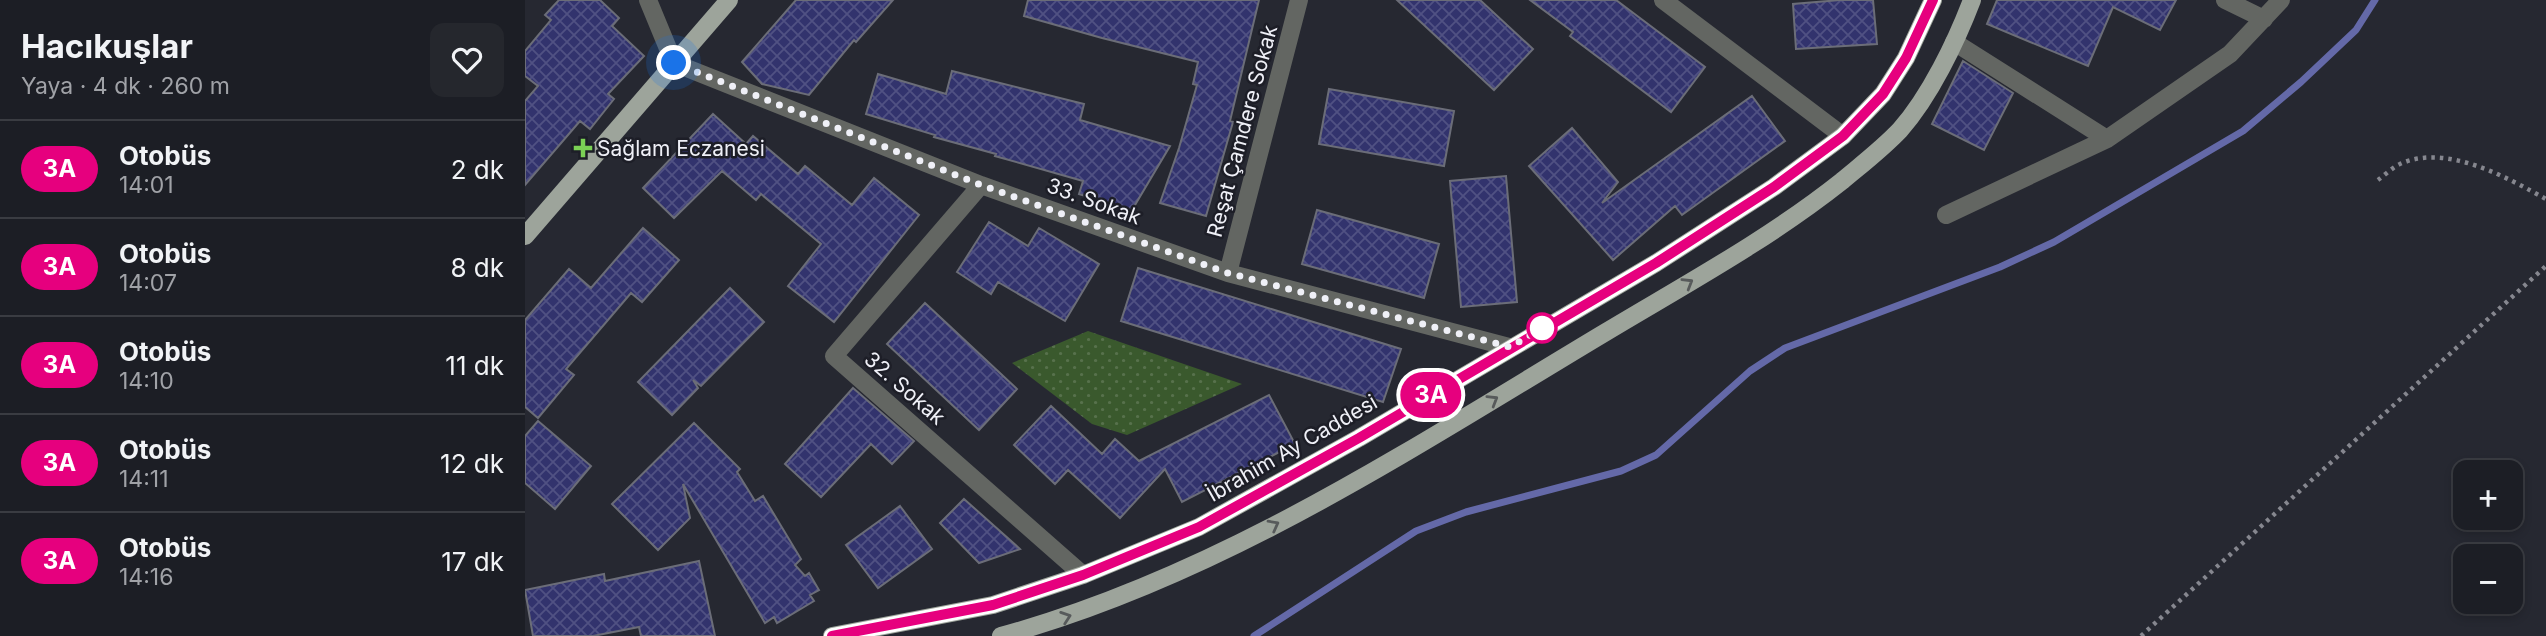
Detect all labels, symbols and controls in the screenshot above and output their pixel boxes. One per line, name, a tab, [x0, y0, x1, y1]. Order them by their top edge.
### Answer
street label: Reşat Çamdere Sokak	[1202, 22, 1282, 240]
button: heart	[430, 23, 504, 97]
text: Hacıkuşlar	[21, 26, 193, 66]
your location	[656, 45, 691, 80]
text: Yaya · 4 dk · 260 m	[21, 72, 230, 100]
place label: Sağlam Eczanesi	[597, 136, 765, 161]
text: Otobüs	[119, 140, 211, 171]
marker: Sağlam Eczanesi	[575, 140, 591, 156]
text: 3A	[43, 154, 76, 183]
text: 2 dk	[451, 154, 504, 185]
text: 14:01	[119, 171, 174, 199]
street label: 33. Sokak	[1044, 172, 1145, 230]
text: Otobüs	[119, 238, 211, 269]
text: 3A	[43, 252, 76, 281]
text: 8 dk	[450, 252, 504, 283]
text: 14:07	[119, 269, 177, 297]
one-way arrow	[1680, 278, 1693, 291]
unlabelled marker	[1527, 313, 1557, 343]
text: Otobüs	[119, 336, 211, 367]
street label: 32. Sokak	[860, 346, 951, 430]
text: 3A	[43, 350, 76, 379]
text: 11 dk	[445, 350, 504, 381]
text: 14:10	[119, 367, 174, 395]
line badge: 3A	[1399, 372, 1462, 418]
text: 3A	[1414, 380, 1448, 409]
street label: İbrahim Ay Caddesi	[1202, 388, 1381, 507]
one-way arrow	[1485, 395, 1498, 408]
text: Otobüs	[119, 434, 211, 465]
text: 3A	[43, 448, 76, 477]
text: 12 dk	[440, 448, 504, 479]
map controls	[2453, 460, 2523, 614]
button: +	[2453, 460, 2523, 530]
text: 14:11	[119, 465, 169, 493]
one-way arrow	[1266, 519, 1279, 533]
text: Otobüs	[119, 532, 211, 563]
button: −	[2453, 544, 2523, 614]
text: 3A	[43, 546, 76, 575]
text: 17 dk	[441, 546, 504, 577]
text: 14:16	[119, 563, 173, 591]
one-way arrow	[1059, 611, 1072, 625]

